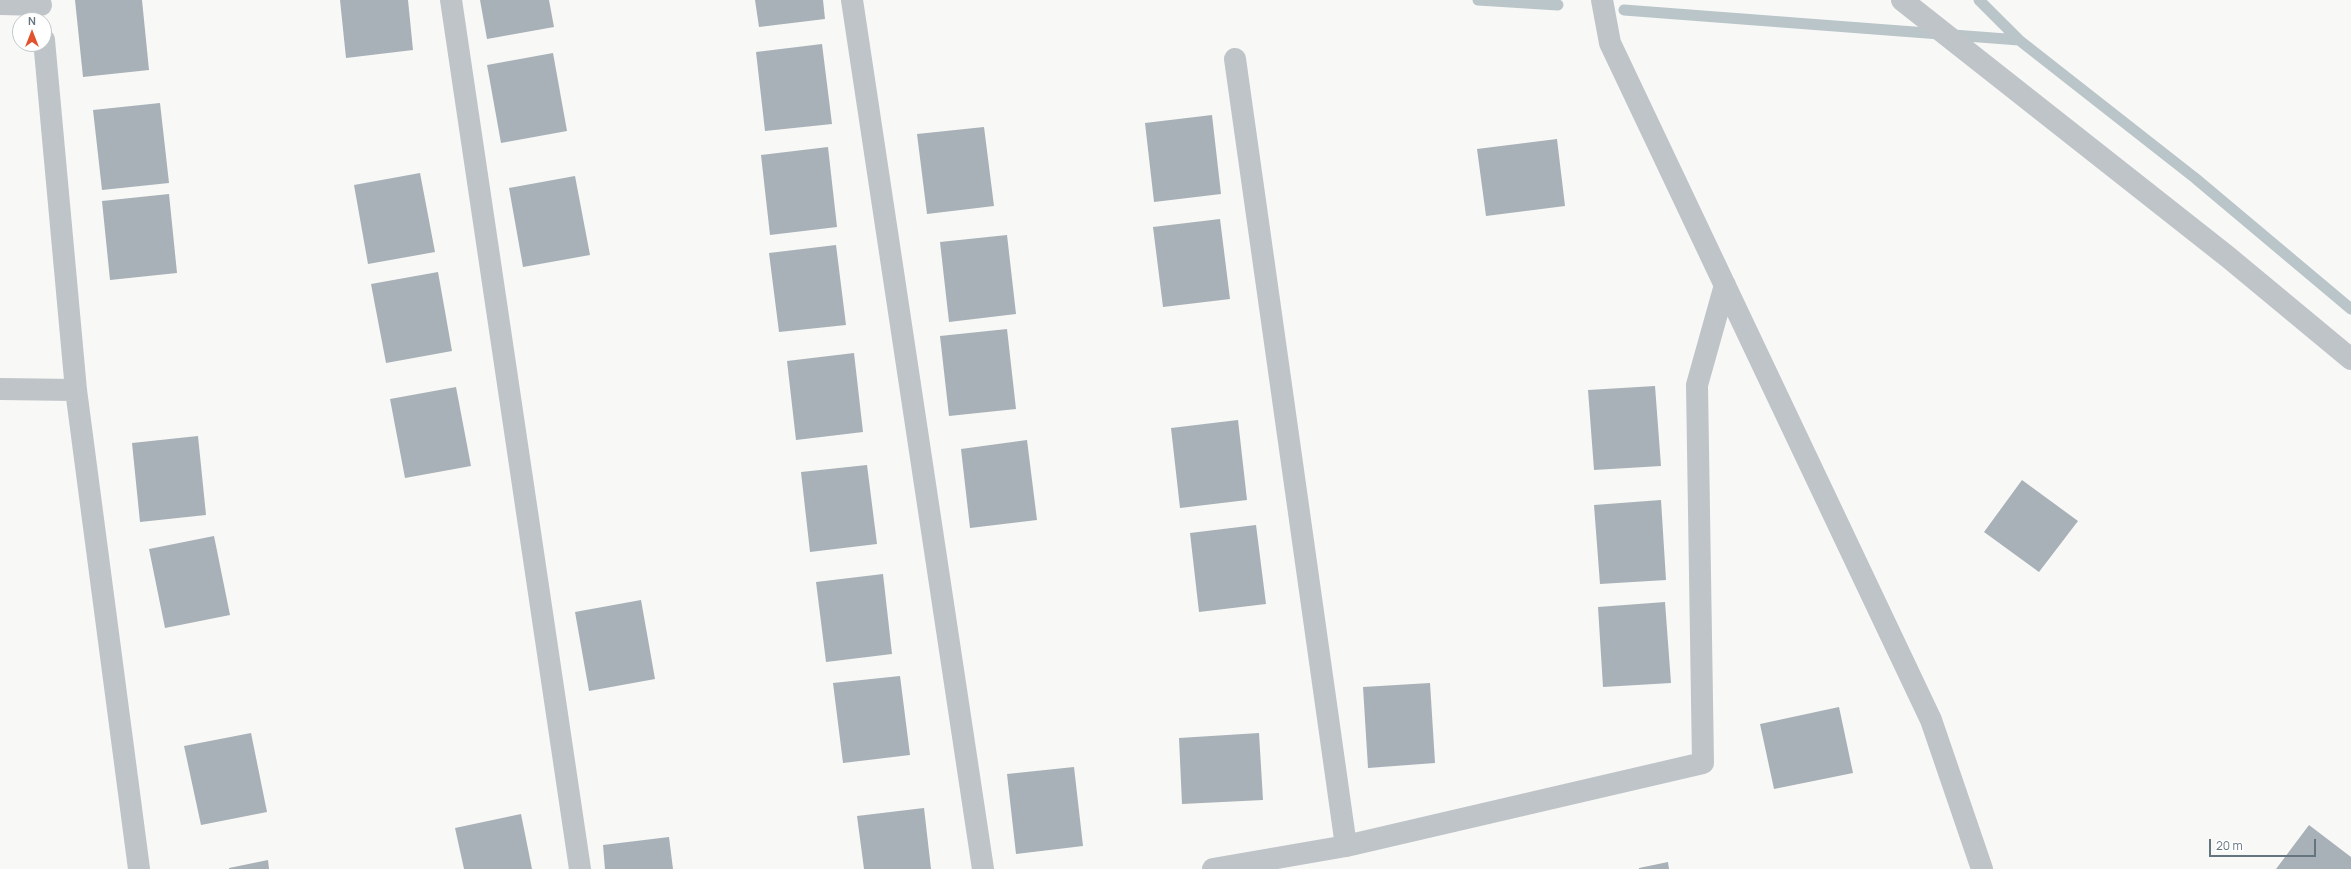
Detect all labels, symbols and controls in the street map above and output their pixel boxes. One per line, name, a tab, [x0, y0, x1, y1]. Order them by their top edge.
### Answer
north arrow	[12, 12, 52, 52]
text: N	[28, 13, 36, 28]
scale bar	[2211, 831, 2318, 857]
text: 20 m	[2216, 837, 2243, 854]

